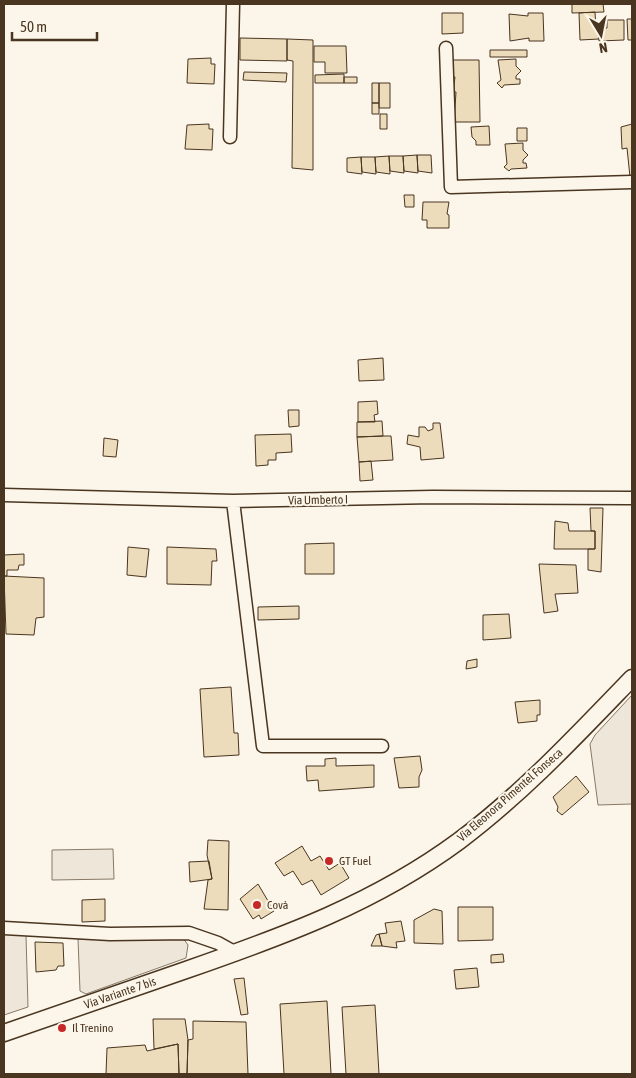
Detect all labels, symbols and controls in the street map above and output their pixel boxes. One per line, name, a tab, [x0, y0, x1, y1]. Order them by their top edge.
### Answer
scale bar	[12, 10, 98, 42]
north arrow	[576, 10, 626, 60]
text: 50 m	[20, 18, 47, 35]
text: N	[598, 39, 609, 56]
street label: Via Umberto I	[288, 492, 348, 508]
street label: Via Eleonora Pimentel Fonseca	[455, 746, 565, 844]
place label: GT Fuel	[339, 854, 372, 868]
marker: GT Fuel	[323, 855, 335, 867]
place label: Covà	[267, 898, 288, 912]
marker: Covà	[251, 899, 263, 911]
street label: Via Variante 7 bis	[82, 974, 158, 1012]
place label: Il Trenino	[72, 1021, 114, 1035]
marker: Il Trenino	[56, 1022, 68, 1034]

